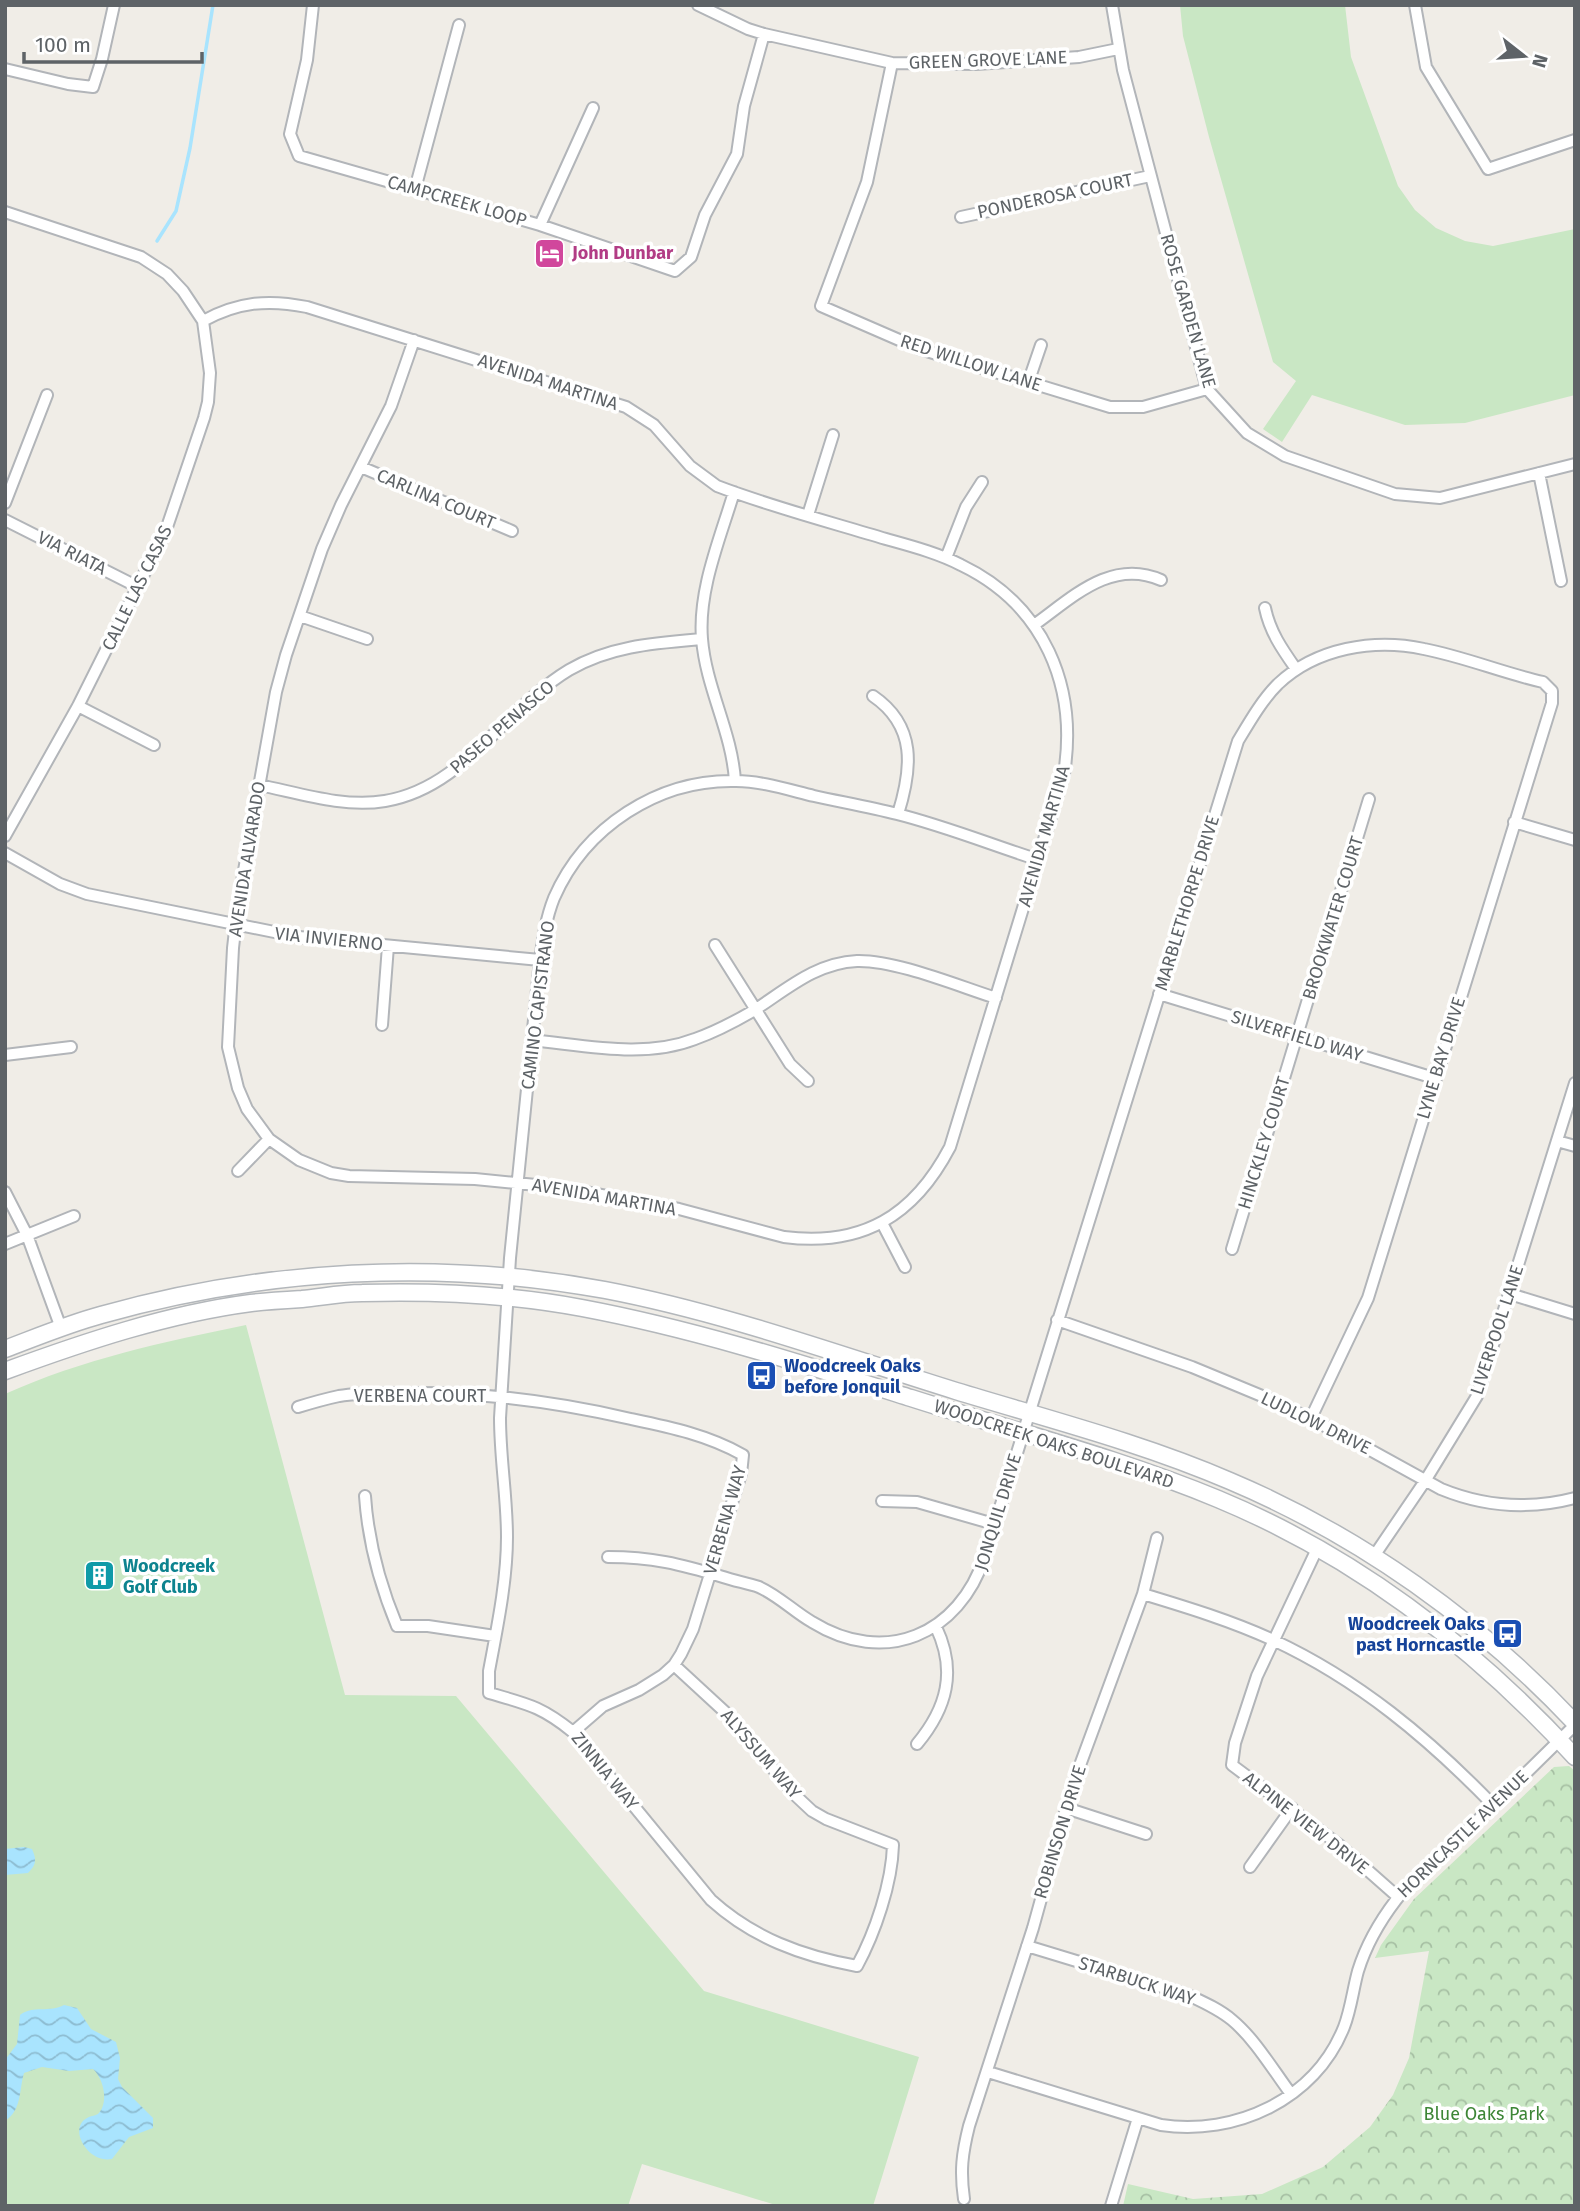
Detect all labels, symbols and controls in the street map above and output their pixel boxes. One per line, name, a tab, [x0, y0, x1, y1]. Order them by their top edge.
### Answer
scale bar	[24, 21, 203, 65]
north arrow	[1489, 21, 1559, 91]
text: 100 m	[35, 32, 91, 58]
street label: GREEN GROVE LANE	[908, 46, 1068, 74]
text: N	[1527, 51, 1553, 70]
street label: PONDEROSA COURT	[975, 169, 1135, 223]
street label: CAMPCREEK LOOP	[385, 171, 529, 231]
street label: ROSE GARDEN LANE	[1155, 231, 1221, 391]
hotel icon: John Dunbar	[532, 236, 566, 270]
place label: John Dunbar	[571, 242, 674, 264]
street label: RED WILLOW LANE	[897, 330, 1045, 396]
street label: AVENIDA MARTINA	[475, 349, 621, 415]
street label: CARLINA COURT	[373, 464, 499, 534]
street label: CALLE LAS CASAS	[97, 522, 177, 654]
street label: VIA RIATA	[34, 526, 111, 580]
street label: PASEO PENASCO	[445, 676, 559, 778]
street label: AVENIDA MARTINA	[1013, 762, 1075, 909]
street label: AVENIDA ALVARADO	[224, 780, 270, 938]
street label: MARBLETHORPE DRIVE	[1150, 813, 1224, 993]
street label: BROOKWATER COURT	[1298, 833, 1369, 1003]
street label: CAMINO CAPISTRANO	[517, 919, 559, 1091]
street label: VIA INVIERNO	[274, 922, 384, 956]
street label: LYNE BAY DRIVE	[1412, 994, 1470, 1122]
street label: SILVERFIELD WAY	[1229, 1006, 1366, 1067]
street label: HINCKLEY COURT	[1233, 1073, 1295, 1212]
street label: AVENIDA MARTINA	[530, 1174, 678, 1221]
street label: LIVERPOOL LANE	[1466, 1262, 1528, 1398]
place label: Woodcreek Oaks before Jonquil	[784, 1355, 921, 1398]
bus stop icon: Woodcreek Oaks before Jonquil	[744, 1359, 778, 1393]
street label: VERBENA COURT	[354, 1385, 487, 1407]
street label: LUDLOW DRIVE	[1257, 1387, 1375, 1459]
street label: WOODCREEK OAKS BOULEVARD	[931, 1395, 1177, 1493]
street label: JONQUIL DRIVE	[970, 1451, 1026, 1573]
street label: VERBENA WAY	[699, 1463, 751, 1577]
place label: Woodcreek Golf Club	[123, 1555, 216, 1598]
building icon: Woodcreek Golf Club	[83, 1559, 117, 1593]
place label: Woodcreek Oaks past Horncastle	[1348, 1613, 1485, 1656]
bus stop icon: Woodcreek Oaks past Horncastle	[1491, 1617, 1525, 1651]
street label: ALYSSUM WAY	[716, 1705, 806, 1803]
street label: ZINNIA WAY	[567, 1728, 643, 1814]
street label: ROBINSON DRIVE	[1029, 1763, 1091, 1901]
street label: HORNCASTLE AVENUE	[1393, 1766, 1533, 1902]
street label: ALPINE VIEW DRIVE	[1239, 1767, 1373, 1879]
street label: STARBUCK WAY	[1076, 1952, 1198, 2010]
park label: Blue Oaks Park	[1423, 2103, 1545, 2125]

